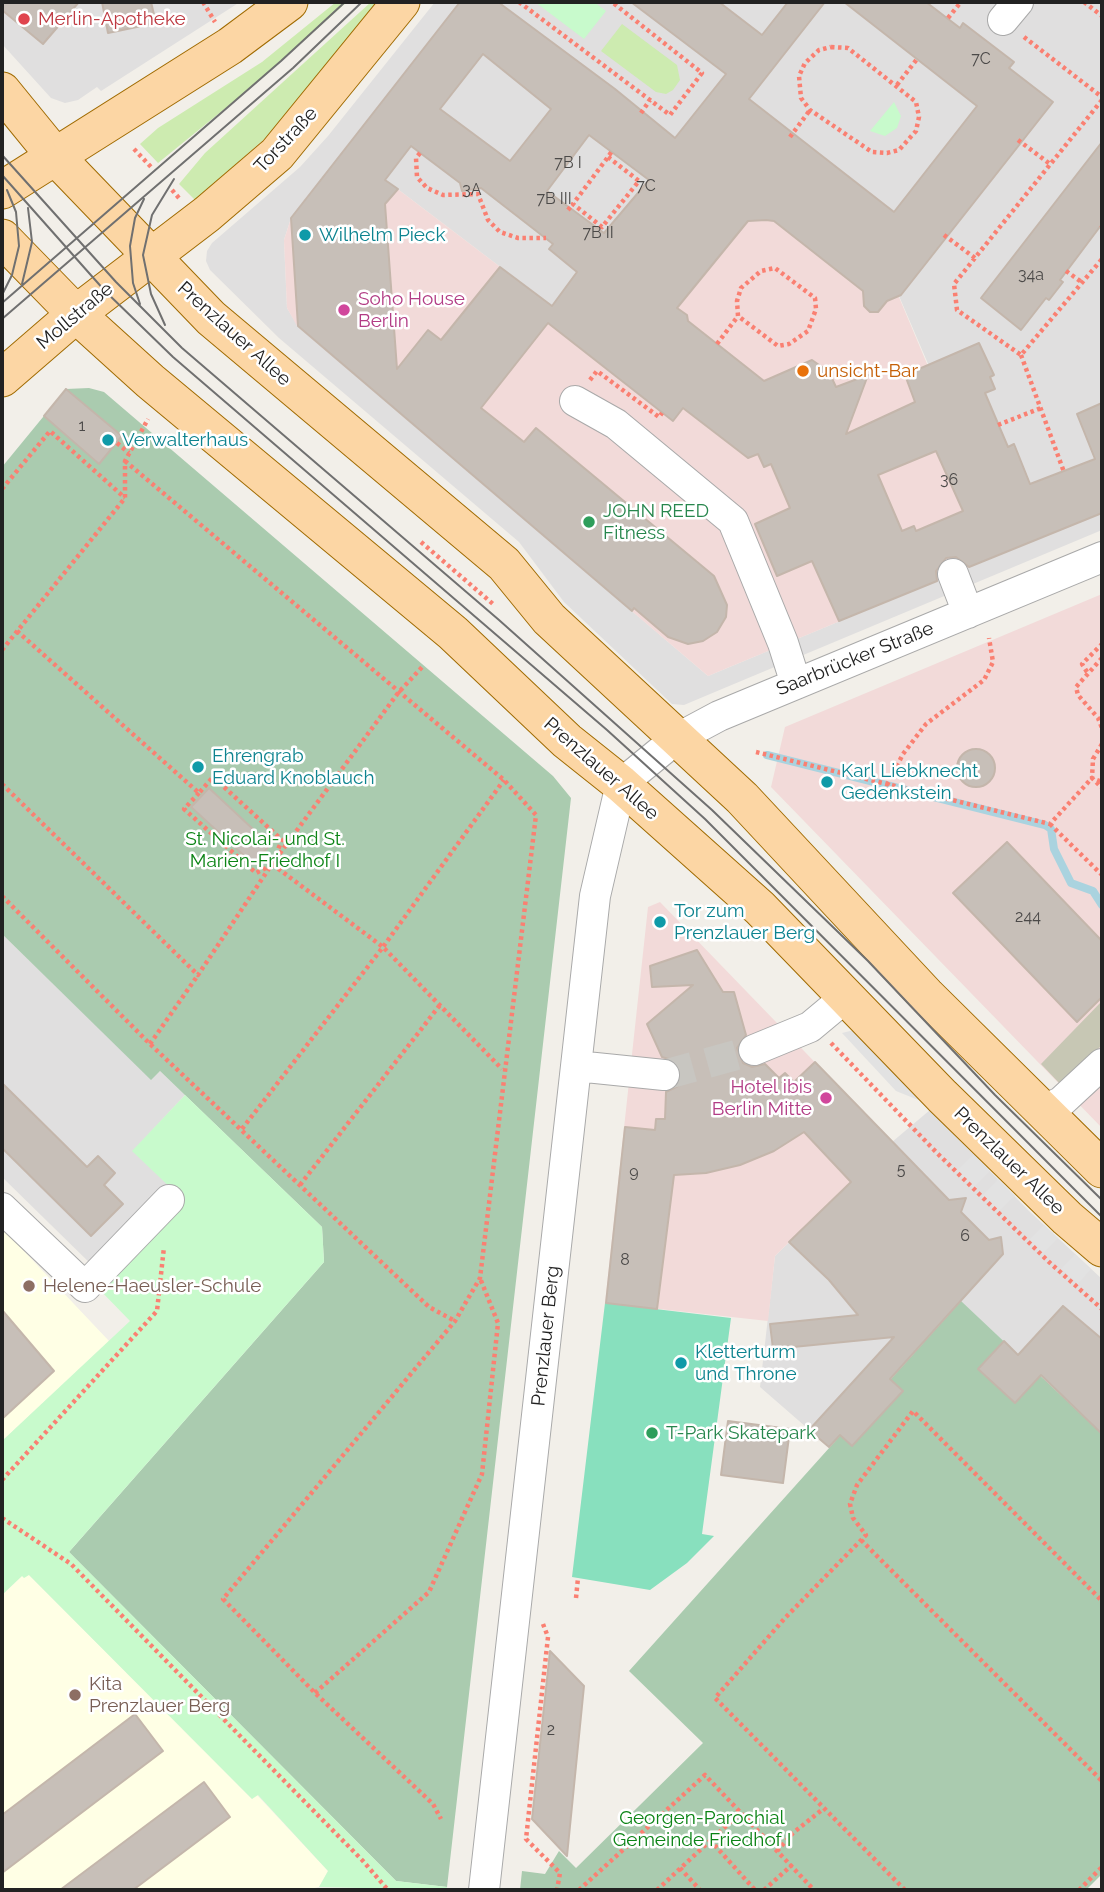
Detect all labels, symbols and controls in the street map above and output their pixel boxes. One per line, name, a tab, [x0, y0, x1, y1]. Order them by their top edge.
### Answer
place label: Merlin-Apotheke	[38, 8, 186, 30]
marker: Merlin-Apotheke	[16, 11, 32, 27]
house number: 7C	[971, 49, 991, 69]
street label: Torstraße	[250, 102, 322, 178]
house number: 7B I	[554, 153, 582, 173]
house number: 7C	[636, 176, 656, 196]
house number: 3A	[462, 180, 482, 200]
house number: 7B III	[536, 189, 572, 209]
house number: 7B II	[582, 223, 614, 243]
place label: Wilhelm Pieck	[319, 224, 446, 246]
marker: Wilhelm Pieck	[297, 227, 313, 243]
house number: 34a	[1018, 265, 1044, 285]
street label: Prenzlauer Allee	[173, 277, 295, 391]
street label: Mollstraße	[32, 278, 118, 354]
place label: Soho House Berlin	[358, 288, 465, 332]
marker: Soho House Berlin	[336, 302, 352, 318]
place label: unsicht-Bar	[817, 360, 918, 382]
marker: unsicht-Bar	[795, 363, 811, 379]
house number: 1	[79, 416, 85, 436]
place label: Verwalterhaus	[122, 429, 248, 451]
marker: Verwalterhaus	[100, 432, 116, 448]
house number: 36	[940, 470, 958, 490]
place label: JOHN REED Fitness	[603, 500, 709, 544]
marker: JOHN REED Fitness	[581, 514, 597, 530]
street label: Saarbrücker Straße	[773, 617, 937, 701]
street label: Prenzlauer Allee	[539, 713, 663, 825]
place label: Ehrengrab Eduard Knoblauch	[212, 745, 374, 789]
marker: Ehrengrab Eduard Knoblauch	[190, 759, 206, 775]
place label: Karl Liebknecht Gedenkstein	[841, 760, 978, 804]
marker: Karl Liebknecht Gedenkstein	[819, 774, 835, 790]
park label: St. Nicolai- und St. Marien-Friedhof I	[185, 828, 345, 872]
place label: Tor zum Prenzlauer Berg	[674, 900, 815, 944]
house number: 244	[1015, 907, 1041, 927]
marker: Tor zum Prenzlauer Berg	[652, 914, 668, 930]
place label: Hotel ibis Berlin Mitte	[712, 1076, 812, 1120]
marker: Hotel ibis Berlin Mitte	[818, 1090, 834, 1106]
street label: Prenzlauer Allee	[949, 1103, 1069, 1219]
house number: 5	[897, 1160, 905, 1180]
house number: 9	[629, 1162, 639, 1182]
house number: 6	[960, 1226, 970, 1246]
house number: 8	[620, 1250, 630, 1270]
street label: Prenzlauer Berg	[527, 1265, 565, 1407]
place label: Helene-Haeusler-Schule	[43, 1275, 261, 1297]
marker: Helene-Haeusler-Schule	[21, 1278, 37, 1294]
place label: Kletterturm und Throne	[695, 1341, 797, 1385]
marker: Kletterturm und Throne	[673, 1355, 689, 1371]
place label: T-Park Skatepark	[666, 1422, 816, 1444]
marker: T-Park Skatepark	[644, 1425, 660, 1441]
place label: Kita Prenzlauer Berg	[89, 1673, 230, 1717]
marker: Kita Prenzlauer Berg	[67, 1687, 83, 1703]
house number: 2	[547, 1720, 555, 1740]
park label: Georgen-Parochial Gemeinde Friedhof I	[613, 1807, 791, 1851]

